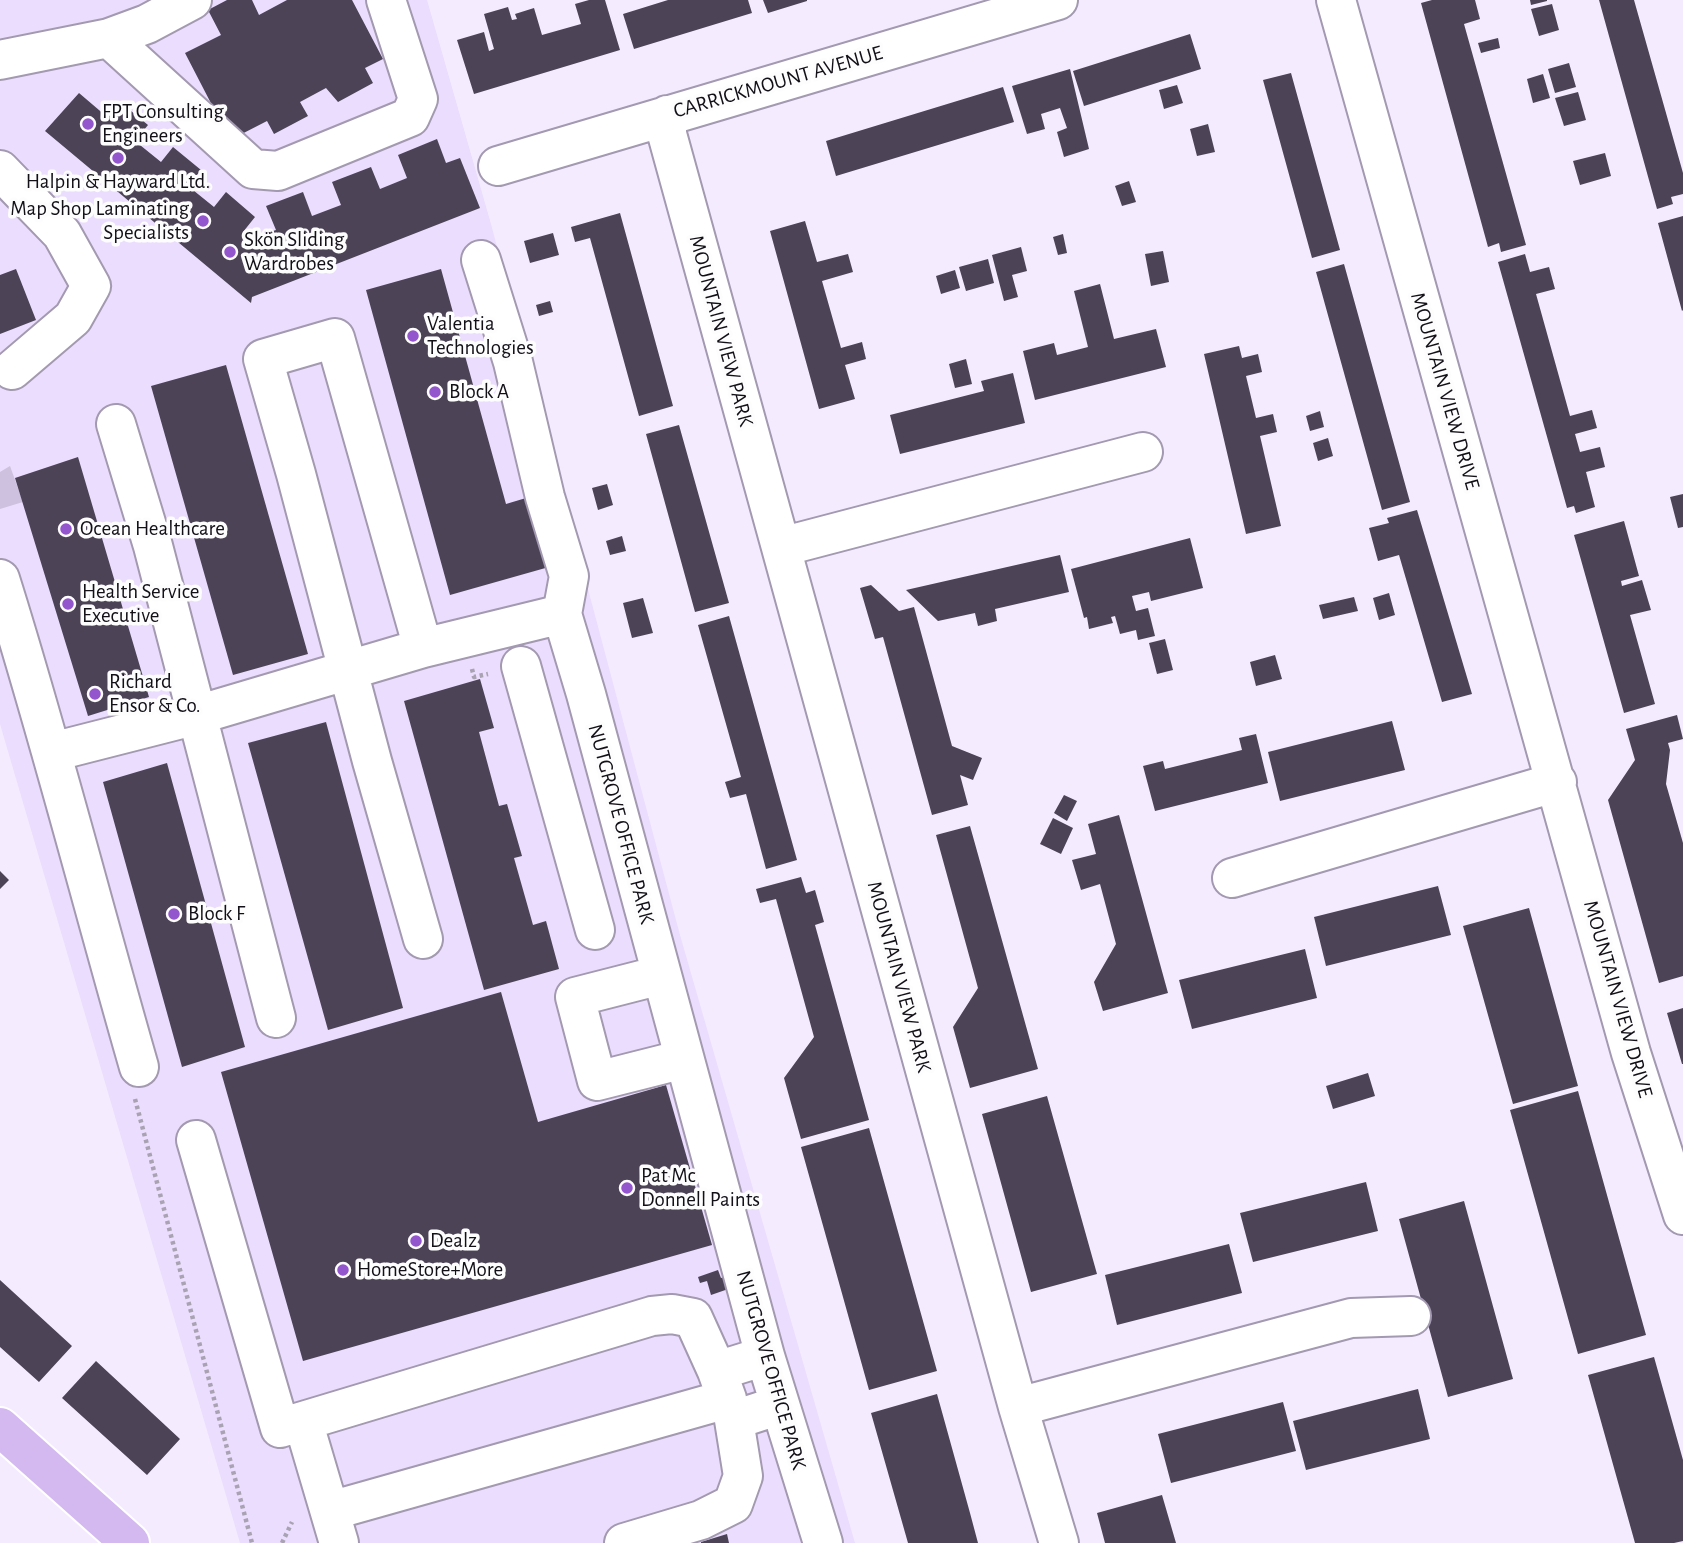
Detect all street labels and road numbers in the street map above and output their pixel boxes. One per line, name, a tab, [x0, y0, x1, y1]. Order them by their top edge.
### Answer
street label: CARRICKMOUNT AVENUE	[671, 40, 885, 124]
street label: MOUNTAIN VIEW PARK	[683, 233, 759, 429]
street label: MOUNTAIN VIEW DRIVE	[1405, 289, 1485, 493]
street label: NUTGROVE OFFICE PARK	[582, 721, 660, 927]
street label: MOUNTAIN VIEW PARK	[861, 879, 937, 1075]
street label: MOUNTAIN VIEW DRIVE	[1578, 897, 1658, 1101]
street label: NUTGROVE OFFICE PARK	[731, 1268, 811, 1472]

